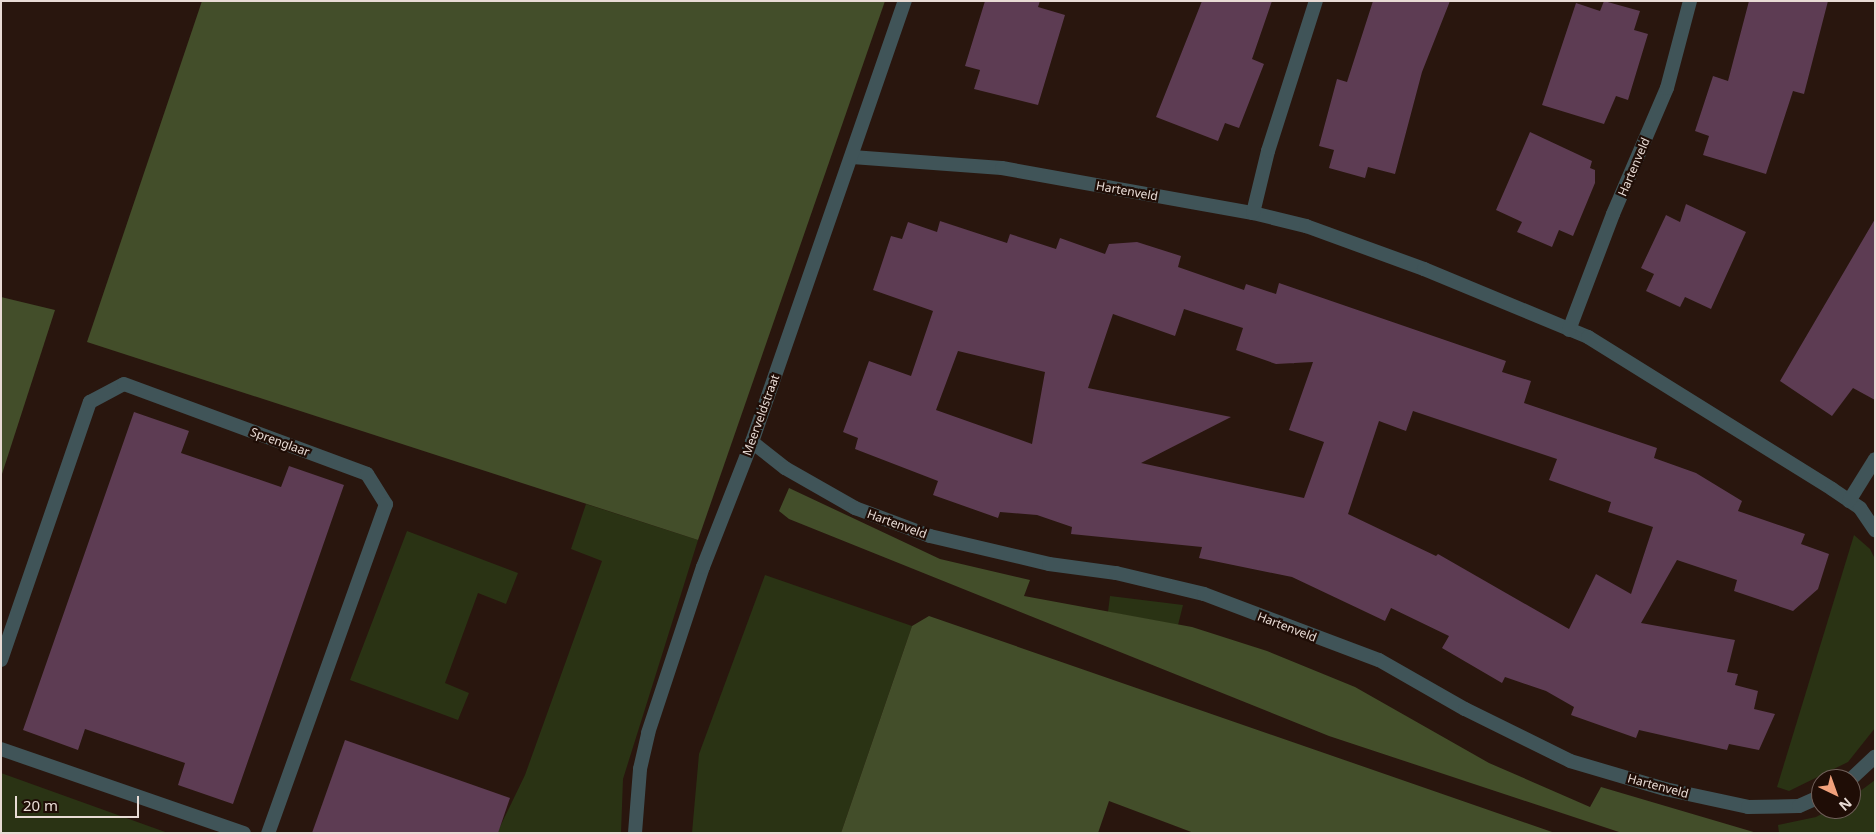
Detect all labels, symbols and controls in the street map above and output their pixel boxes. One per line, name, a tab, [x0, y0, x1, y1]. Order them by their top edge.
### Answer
street label: Hartenveld	[1615, 135, 1653, 199]
street label: Hartenveld	[1095, 178, 1159, 204]
street label: Meerveldstraat	[740, 372, 782, 458]
street label: Sprenglaar	[249, 425, 311, 459]
street label: Hartenveld	[865, 507, 929, 541]
street label: Hartenveld	[1255, 609, 1319, 645]
north arrow	[1811, 769, 1861, 819]
street label: Hartenveld	[1626, 771, 1690, 801]
scale bar	[18, 786, 141, 818]
text: N	[1835, 794, 1856, 816]
text: 20 m	[23, 795, 58, 815]

